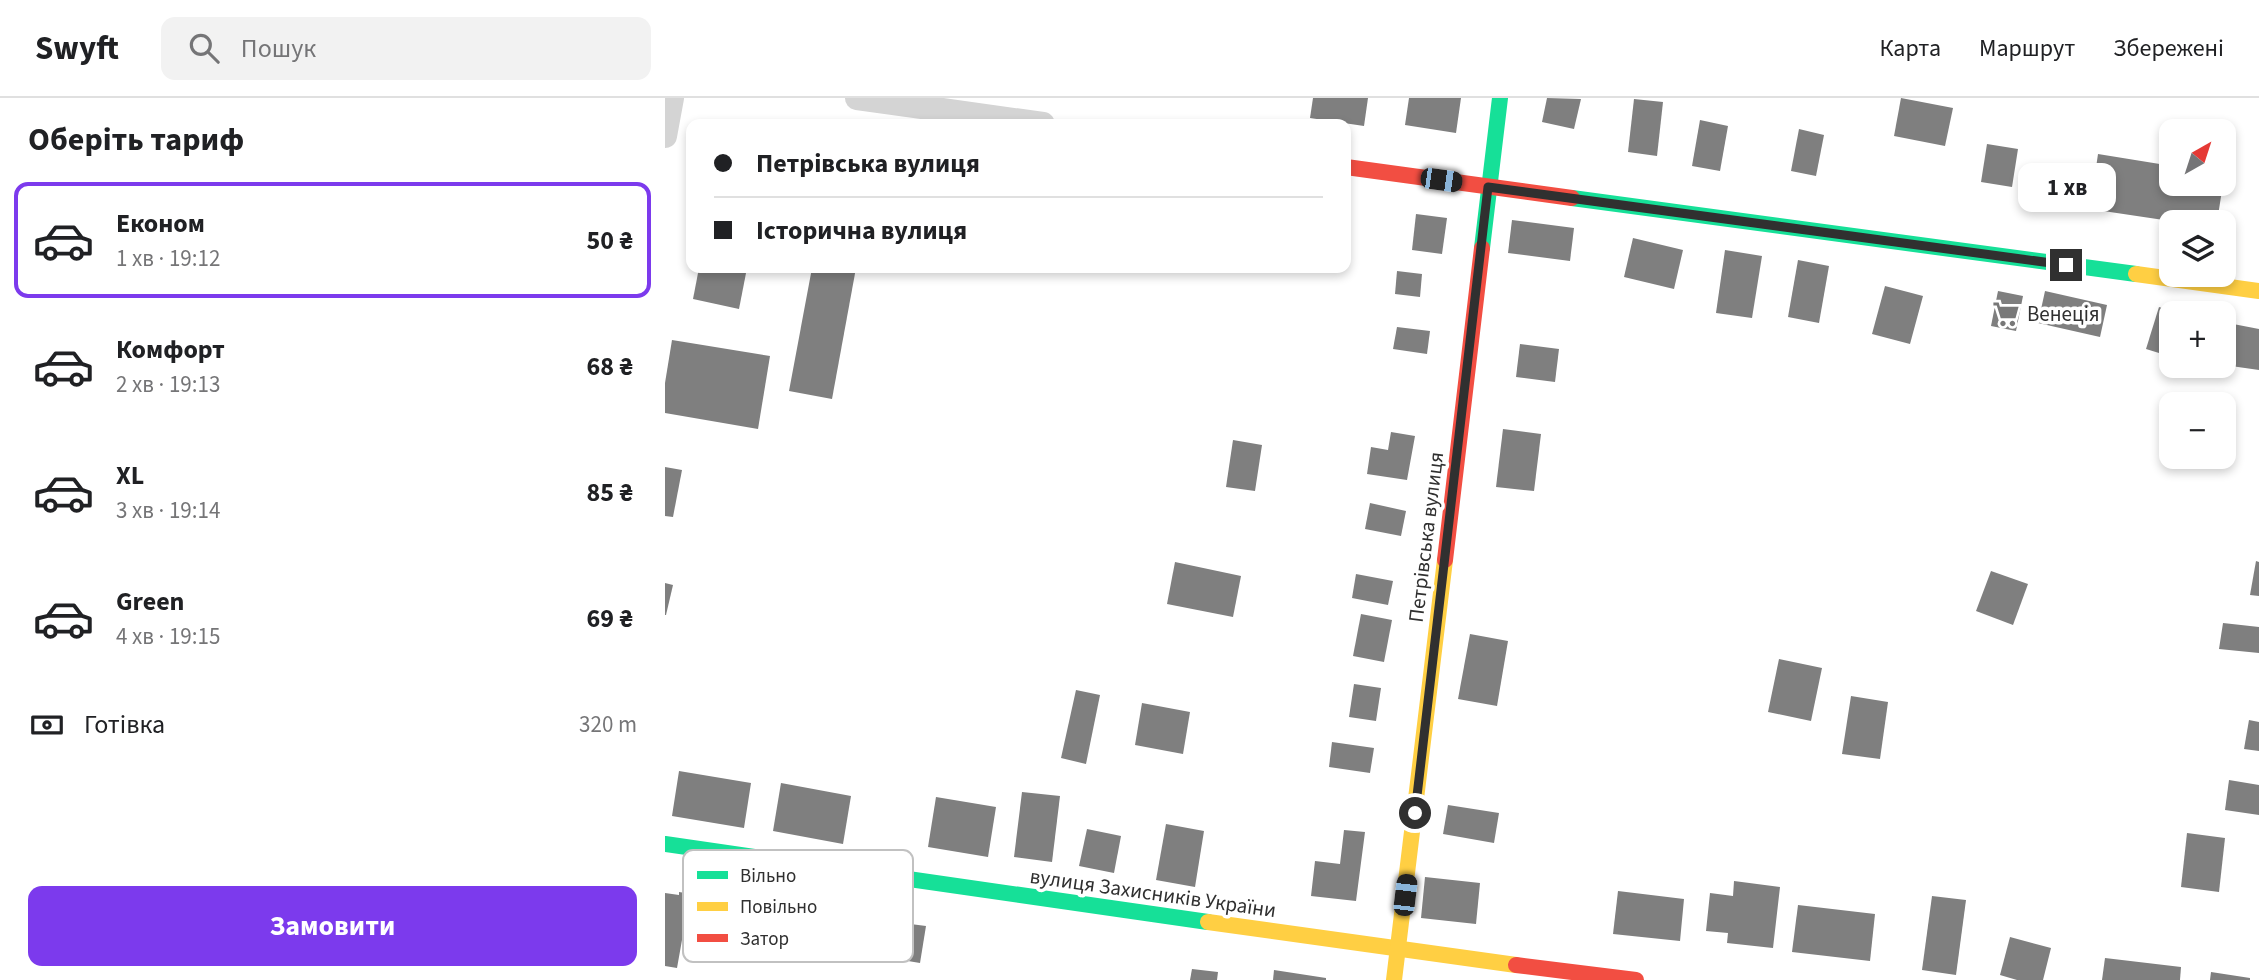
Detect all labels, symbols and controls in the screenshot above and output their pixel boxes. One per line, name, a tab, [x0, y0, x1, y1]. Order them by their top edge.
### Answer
search box	[161, 17, 651, 80]
text: Swyft	[35, 25, 119, 72]
icon: search	[185, 29, 223, 67]
text: Пошук	[241, 30, 316, 67]
text: Карта	[1879, 31, 1941, 66]
text: Маршрут	[1979, 31, 2075, 66]
text: Збережені	[2113, 31, 2224, 66]
text: Оберіть тариф	[28, 117, 244, 163]
north arrow	[2159, 119, 2237, 196]
map controls	[2159, 119, 2236, 469]
text: Петрівська вулиця	[756, 145, 980, 182]
callout: 1 хв	[2017, 164, 2115, 212]
car	[1419, 167, 1464, 193]
text: 1 хв	[2047, 171, 2087, 204]
text: Економ	[116, 205, 205, 242]
icon: car	[32, 209, 95, 272]
button: layers	[2159, 210, 2236, 287]
text: Історична вулиця	[756, 212, 967, 249]
text: 50 ₴	[587, 222, 633, 259]
text: 1 хв · 19:12	[116, 242, 220, 275]
route end	[2050, 249, 2082, 281]
supermarket icon: Венеція	[1991, 299, 2021, 329]
place label: Венеція	[2027, 299, 2100, 329]
button: +	[2159, 301, 2236, 378]
text: Комфорт	[116, 331, 225, 368]
icon: car	[32, 335, 95, 398]
text: 68 ₴	[587, 348, 633, 385]
text: 2 хв · 19:13	[116, 368, 220, 401]
button: −	[2159, 392, 2236, 469]
street label: Петрівська вулиця	[1401, 450, 1451, 624]
text: XL	[116, 457, 144, 494]
icon: car	[32, 461, 95, 524]
text: 85 ₴	[587, 474, 633, 511]
text: 3 хв · 19:14	[116, 494, 220, 527]
text: Green	[116, 583, 184, 620]
icon: car	[32, 587, 95, 650]
text: 69 ₴	[587, 600, 633, 637]
text: 4 хв · 19:15	[116, 620, 220, 653]
icon: cash	[28, 706, 66, 744]
text: Готівка	[84, 706, 165, 743]
text: 320 m	[579, 708, 637, 741]
route start	[1399, 797, 1431, 829]
legend	[683, 850, 913, 962]
street label: вулиця Захисників України	[1028, 861, 1278, 925]
text: Вільно	[740, 863, 796, 890]
car	[1393, 873, 1418, 917]
button: Замовити	[28, 886, 637, 966]
text: Повільно	[740, 894, 817, 921]
text: Затор	[740, 926, 789, 953]

